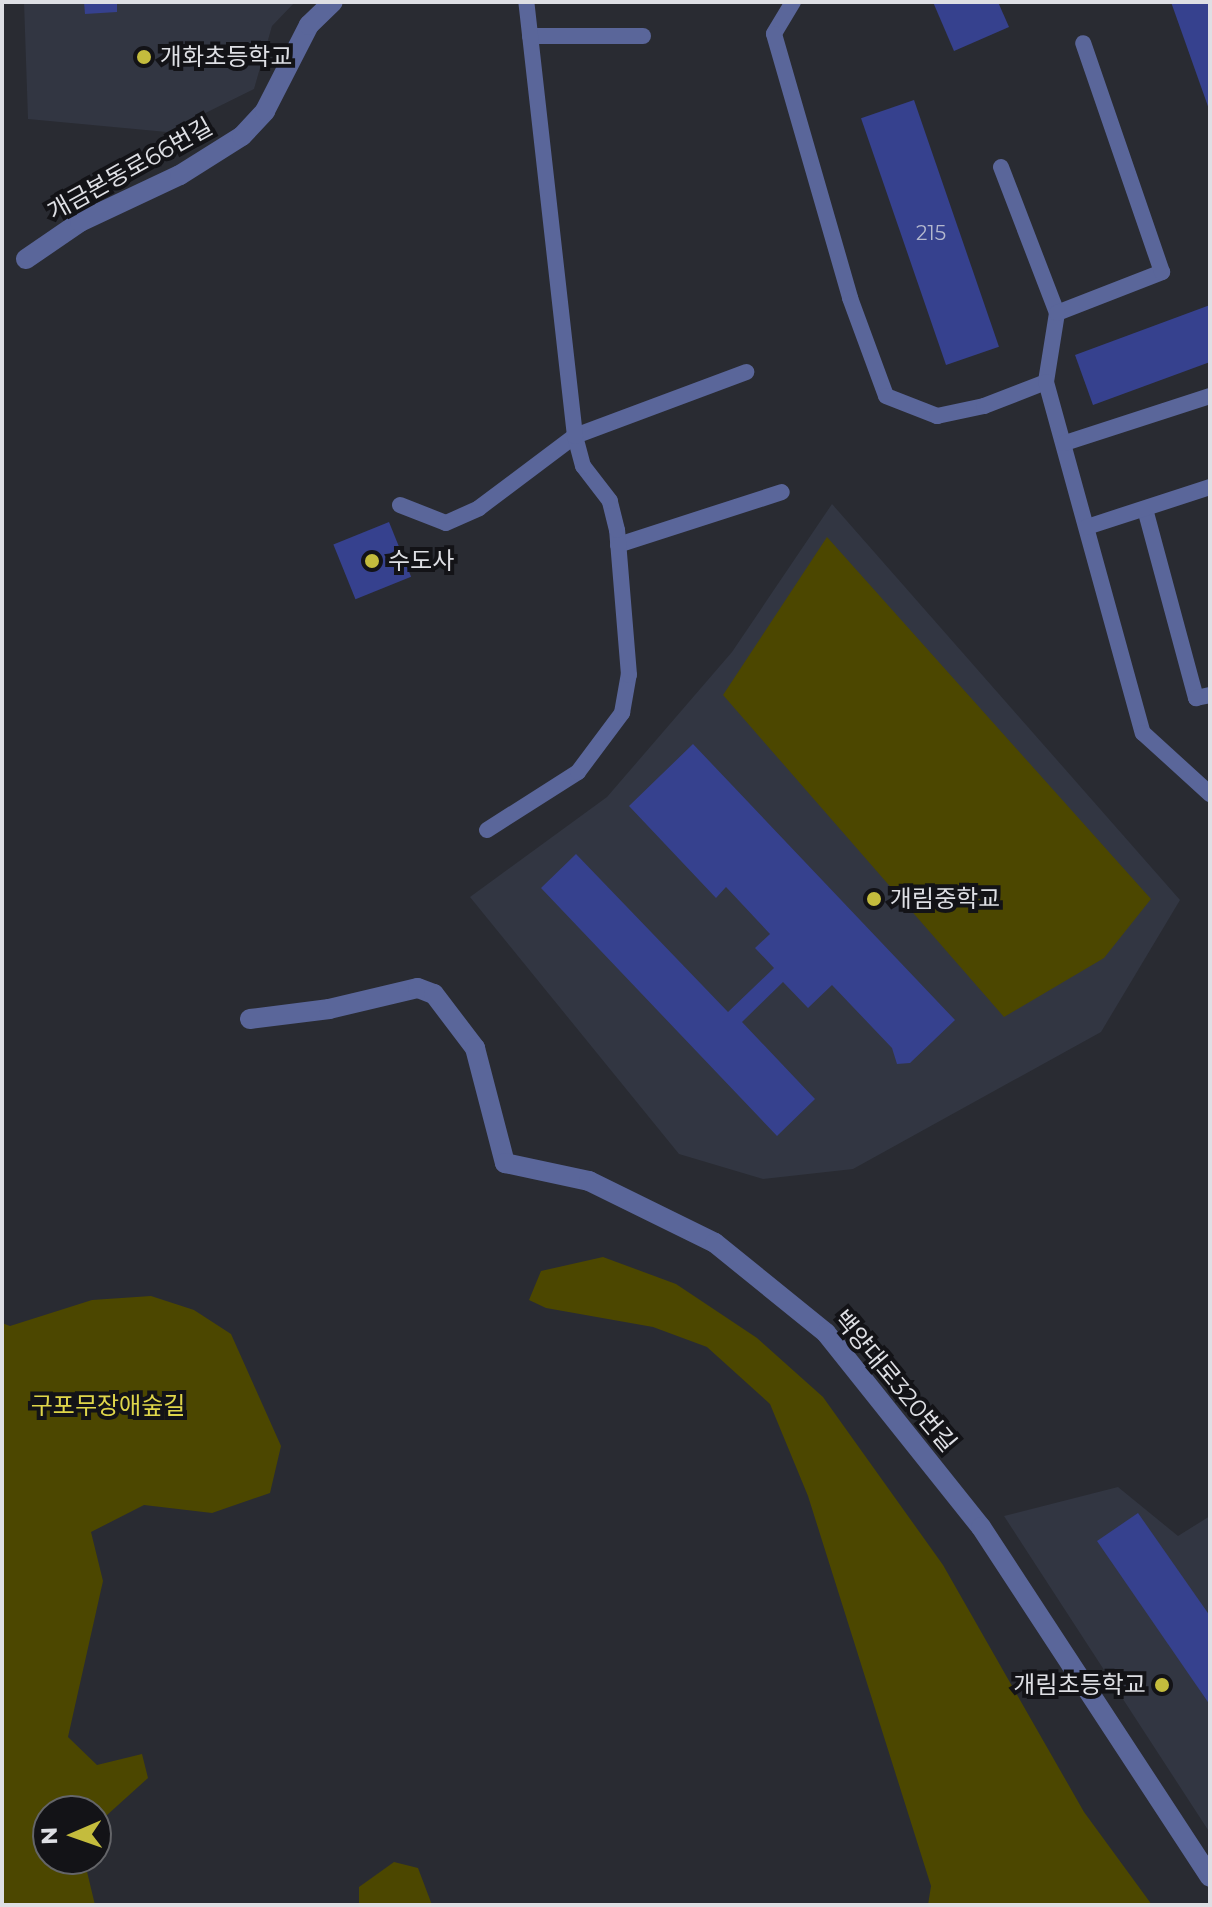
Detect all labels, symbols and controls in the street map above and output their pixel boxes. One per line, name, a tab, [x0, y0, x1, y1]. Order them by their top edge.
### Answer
place label: 개화초등학교	[160, 43, 292, 71]
marker: 개화초등학교	[135, 48, 153, 66]
street label: 개금본동로66번길	[43, 112, 217, 226]
house number: 215	[916, 221, 946, 245]
place label: 수도사	[388, 547, 454, 575]
marker: 수도사	[363, 552, 381, 570]
place label: 개림중학교	[890, 885, 1000, 913]
marker: 개림중학교	[865, 890, 883, 908]
street label: 백양대로320번길	[828, 1305, 962, 1457]
park label: 구포무장애숲길	[31, 1392, 185, 1420]
place label: 개림초등학교	[1014, 1671, 1146, 1699]
marker: 개림초등학교	[1153, 1676, 1171, 1694]
north arrow	[32, 1795, 112, 1875]
text: N	[36, 1826, 63, 1845]

